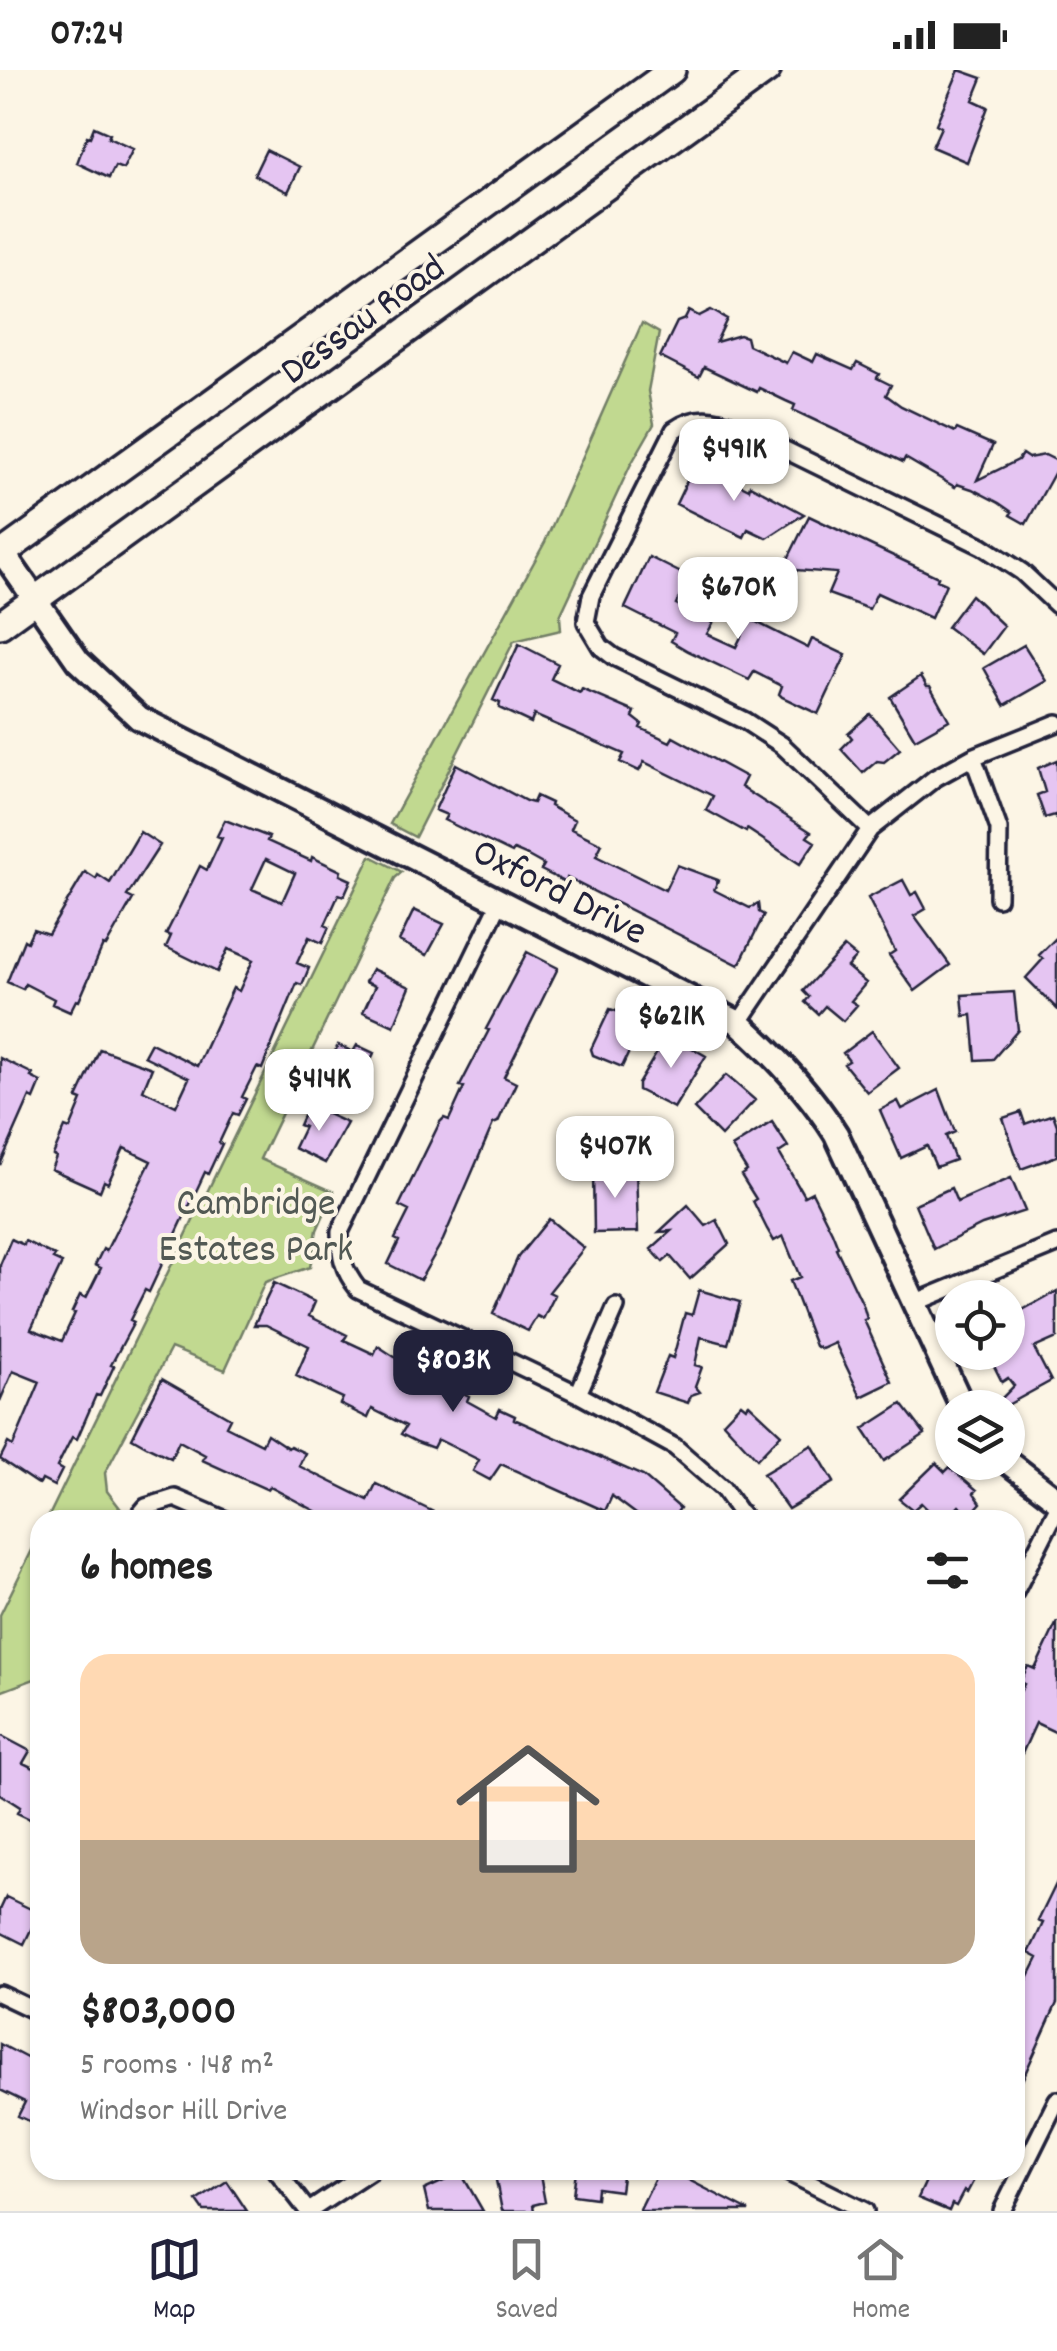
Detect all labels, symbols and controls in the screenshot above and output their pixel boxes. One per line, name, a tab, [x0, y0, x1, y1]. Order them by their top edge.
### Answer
text: 07:24	[50, 8, 124, 63]
street label: Dessau Road	[270, 243, 459, 402]
pin: $491K	[664, 419, 804, 504]
text: $491K	[701, 428, 767, 474]
pin: $670K	[668, 557, 808, 642]
text: $670K	[700, 566, 776, 612]
street label: Oxford Drive	[461, 826, 655, 963]
pin: $621K	[601, 986, 741, 1071]
text: $621K	[637, 995, 705, 1041]
pin: $414K	[249, 1049, 389, 1134]
text: $414K	[287, 1058, 351, 1104]
pin: $407K	[545, 1116, 685, 1201]
text: $407K	[578, 1125, 652, 1171]
park label: Cambridge Estates Park	[158, 1178, 354, 1281]
map controls	[935, 1280, 1025, 1480]
button: locate	[935, 1280, 1025, 1370]
pin: $803K	[383, 1330, 523, 1415]
text: $803K	[415, 1339, 491, 1385]
button: layers	[935, 1390, 1025, 1480]
text: 6 homes	[80, 1540, 213, 1600]
icon: filters	[920, 1543, 975, 1598]
icon: home	[438, 1719, 618, 1899]
text: $803,000	[80, 1984, 236, 2044]
text: 5 rooms · 148 m²	[80, 2044, 274, 2090]
text: Windsor Hill Drive	[80, 2090, 287, 2136]
tab: Map	[147, 2232, 202, 2332]
tab: Saved	[496, 2232, 558, 2332]
tab: Home	[852, 2232, 910, 2332]

